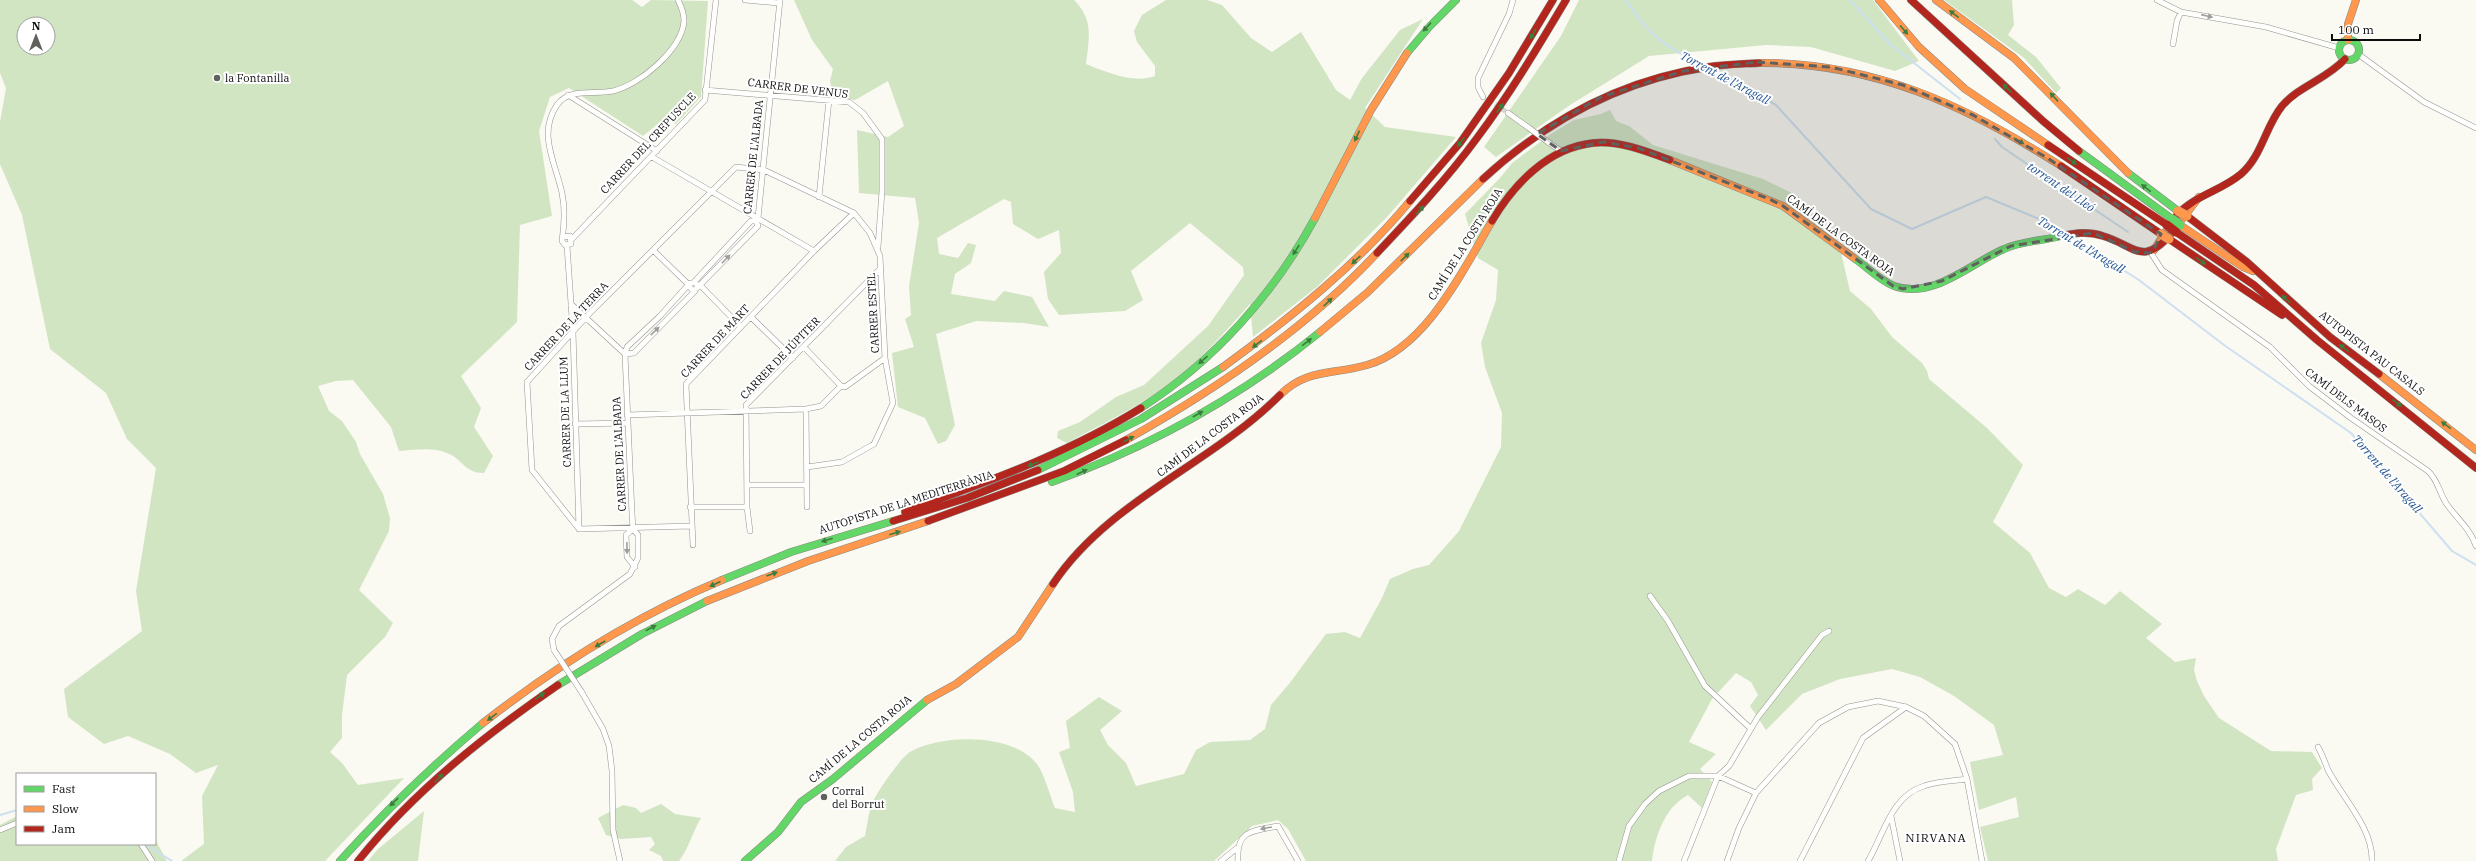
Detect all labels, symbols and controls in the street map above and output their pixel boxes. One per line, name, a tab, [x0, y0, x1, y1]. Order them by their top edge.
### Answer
one-way arrow	[1949, 10, 1960, 18]
one-way arrow	[2201, 13, 2213, 19]
north arrow	[16, 16, 56, 56]
scale bar	[2332, 16, 2420, 42]
text: N	[32, 19, 41, 33]
one-way arrow	[1423, 22, 1432, 32]
text: 100 m	[2338, 22, 2374, 37]
one-way arrow	[1899, 25, 1908, 36]
one-way arrow	[1530, 28, 1537, 40]
water label: Torrent de l'Aragall	[1678, 48, 1773, 108]
place label: la Fontanilla	[225, 71, 290, 85]
marker: la Fontanilla	[212, 73, 222, 83]
street label: CARRER DE VENUS	[747, 75, 849, 101]
one-way arrow	[2002, 83, 2012, 92]
street label: CARRER DEL CREPUSCLE	[597, 89, 699, 197]
one-way arrow	[2049, 92, 2059, 102]
street label: CARRER DE L'ALBADA	[740, 99, 766, 215]
one-way arrow	[1496, 103, 1504, 113]
one-way arrow	[1354, 130, 1360, 141]
one-way arrow	[1457, 136, 1465, 147]
one-way arrow	[2013, 137, 2025, 144]
water label: torrent del Lleó	[2025, 158, 2098, 215]
one-way arrow	[2066, 158, 2078, 165]
one-way arrow	[2141, 184, 2152, 192]
street label: CAMÍ DE LA COSTA ROJA	[1425, 185, 1506, 303]
street label: CAMÍ DE LA COSTA ROJA	[1784, 191, 1898, 279]
one-way arrow	[1415, 205, 1425, 215]
water label: Torrent de l'Aragall	[2035, 213, 2128, 277]
one-way arrow	[1293, 245, 1300, 256]
one-way arrow	[1400, 252, 1410, 262]
one-way arrow	[721, 254, 730, 264]
one-way arrow	[1351, 255, 1361, 264]
one-way arrow	[2196, 257, 2207, 265]
street label: CARRER ESTEL	[864, 272, 882, 354]
street label: CARRER DE LA TERRA	[521, 278, 611, 374]
one-way arrow	[2281, 294, 2291, 303]
one-way arrow	[1323, 297, 1333, 307]
street label: CARRER DE MART	[677, 301, 753, 381]
street label: AUTOPISTA PAU CASALS	[2317, 308, 2427, 398]
street label: CARRER DE JÚPITER	[737, 313, 823, 402]
one-way arrow	[650, 326, 660, 336]
one-way arrow	[1301, 338, 1312, 347]
one-way arrow	[1252, 340, 1262, 348]
one-way arrow	[2338, 343, 2349, 352]
one-way arrow	[1198, 355, 1208, 364]
street label: CARRER DE LA LLUM	[556, 356, 574, 468]
street label: CAMÍ DELS MASOS	[2302, 365, 2390, 435]
street label: CAMÍ DE LA COSTA ROJA	[1154, 390, 1266, 480]
street label: CARRER DE L'ALBADA	[609, 396, 629, 512]
one-way arrow	[2391, 399, 2402, 408]
one-way arrow	[1193, 410, 1204, 417]
one-way arrow	[2441, 421, 2452, 429]
water label: Torrent de l'Aragall	[2349, 431, 2426, 516]
one-way arrow	[1123, 436, 1135, 442]
one-way arrow	[1027, 461, 1039, 467]
street label: AUTOPISTA DE LA MEDITERRÀNIA	[817, 467, 996, 537]
one-way arrow	[1076, 469, 1088, 475]
one-way arrow	[889, 530, 901, 536]
one-way arrow	[821, 537, 833, 543]
one-way arrow	[624, 542, 630, 555]
one-way arrow	[766, 571, 778, 577]
one-way arrow	[709, 581, 720, 587]
one-way arrow	[646, 625, 657, 632]
one-way arrow	[594, 641, 606, 648]
one-way arrow	[535, 692, 545, 700]
street label: CAMÍ DE LA COSTA ROJA	[806, 692, 915, 786]
one-way arrow	[487, 713, 498, 722]
legend	[16, 773, 156, 845]
one-way arrow	[434, 773, 444, 782]
text: Fast	[52, 781, 76, 796]
place label: Corral del Borrut	[832, 784, 885, 811]
marker: Corral del Borrut	[819, 792, 829, 802]
one-way arrow	[389, 798, 399, 807]
text: Slow	[52, 801, 79, 816]
text: Jam	[52, 821, 76, 836]
one-way arrow	[1259, 826, 1272, 832]
district label: NIRVANA	[1905, 830, 1967, 845]

